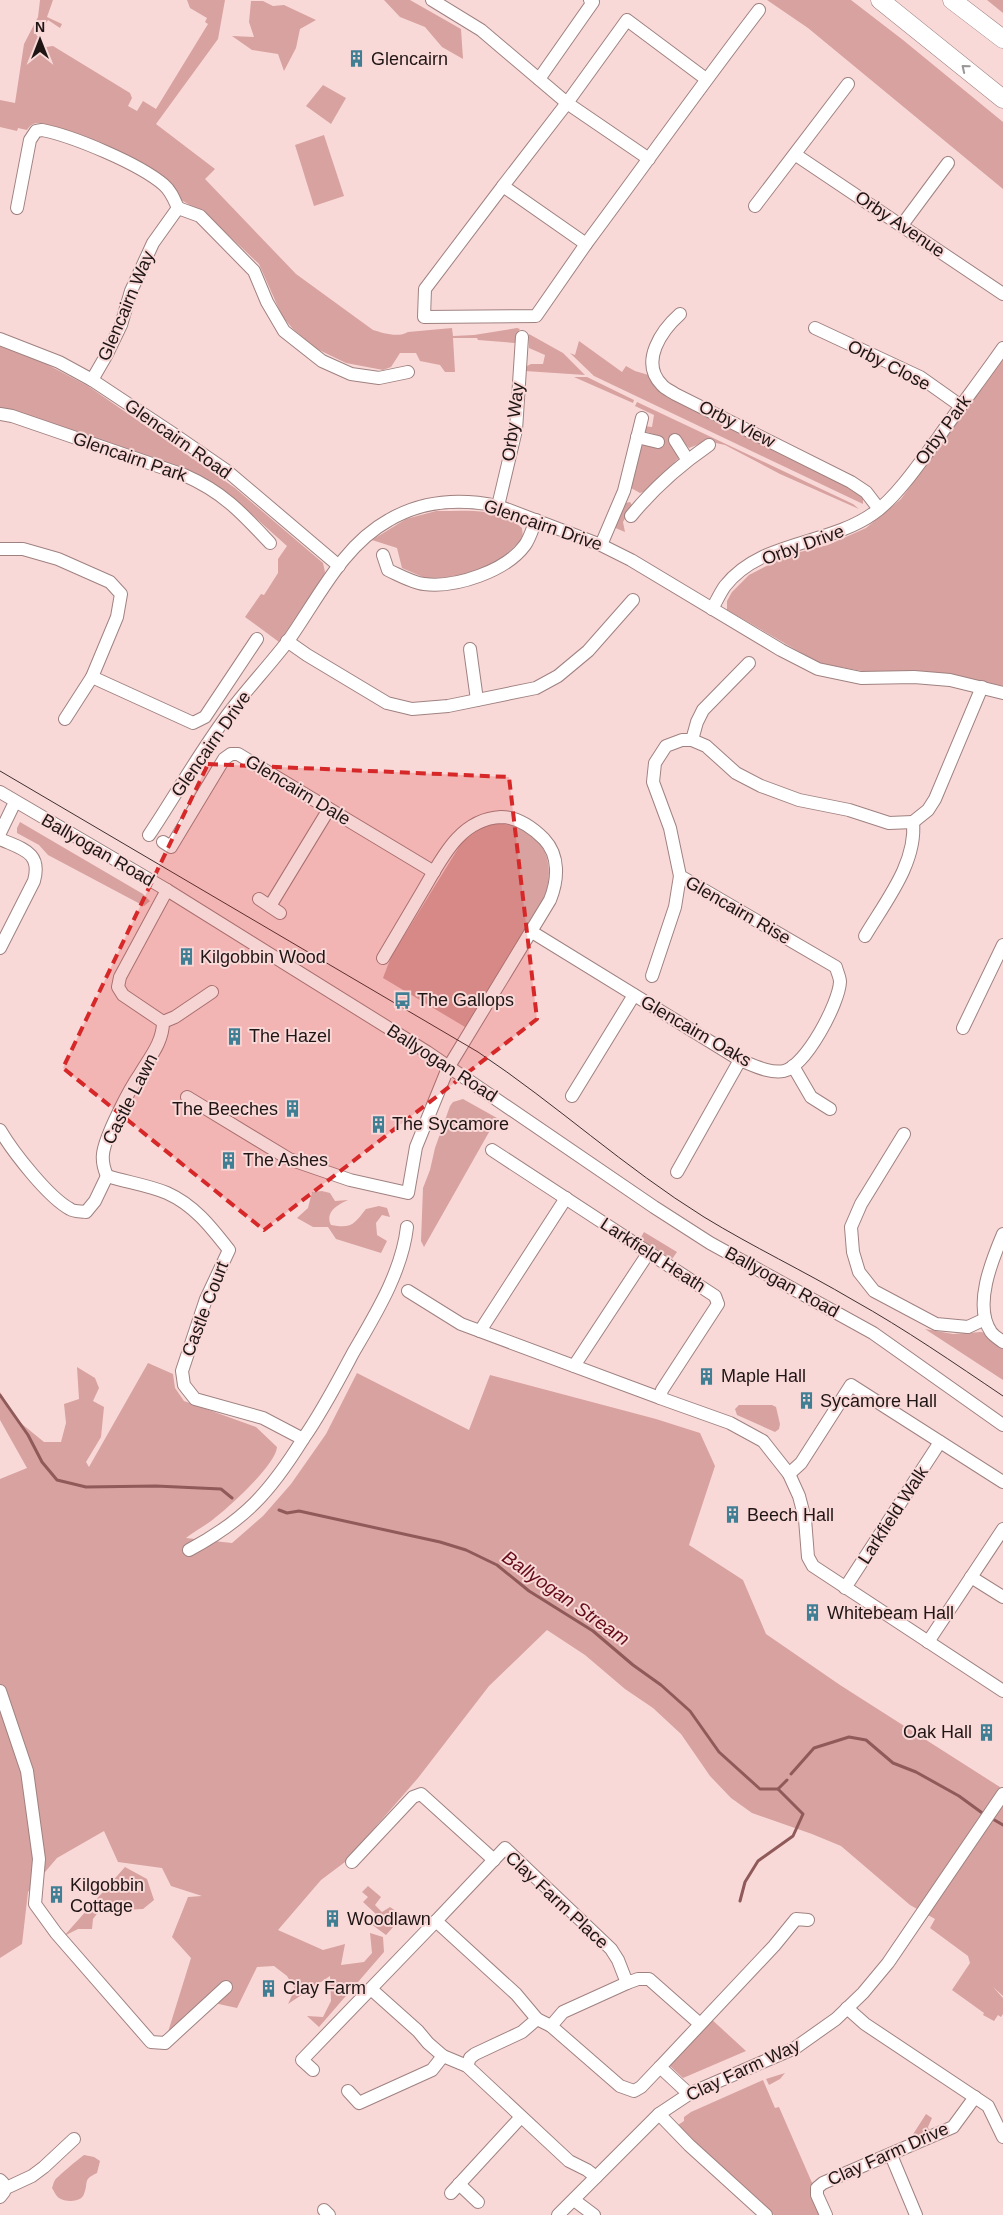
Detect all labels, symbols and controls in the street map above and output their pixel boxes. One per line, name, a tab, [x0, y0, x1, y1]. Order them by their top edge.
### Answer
north arrow	[15, 15, 65, 65]
text: N	[35, 19, 45, 35]
building icon: Glencairn	[347, 49, 367, 69]
place label: Glencairn	[371, 49, 448, 69]
one-way arrow	[962, 65, 971, 73]
street label: Orby Avenue	[851, 187, 949, 261]
street label: Glencairn Way	[94, 248, 158, 364]
street label: Orby Close	[844, 336, 934, 394]
street label: Orby Way	[498, 381, 528, 463]
street label: Orby Park	[911, 391, 975, 469]
street label: Glencairn Road	[121, 395, 235, 483]
street label: Orby View	[696, 396, 779, 452]
street label: Glencairn Park	[70, 428, 190, 486]
street label: Glencairn Drive	[481, 495, 605, 555]
street label: Orby Drive	[759, 521, 847, 569]
street label: Glencairn Drive	[167, 687, 255, 801]
street label: Glencairn Dale	[242, 751, 354, 829]
street label: Ballyogan Road	[38, 810, 158, 890]
street label: Glencairn Rise	[682, 872, 794, 948]
building icon: Kilgobbin Wood	[176, 947, 196, 967]
place label: Kilgobbin Wood	[200, 947, 326, 967]
bus stop icon: The Gallops	[393, 990, 413, 1010]
place label: The Gallops	[417, 990, 514, 1010]
street label: Glencairn Oaks	[637, 991, 755, 1071]
street label: Ballyogan Road	[383, 1020, 501, 1106]
building icon: The Hazel	[225, 1026, 245, 1046]
place label: The Hazel	[249, 1026, 331, 1046]
street label: Castle Lawn	[99, 1050, 161, 1148]
place label: The Beeches	[172, 1099, 278, 1119]
building icon: The Beeches	[282, 1099, 302, 1119]
building icon: The Sycamore	[368, 1114, 388, 1134]
place label: The Sycamore	[392, 1114, 509, 1134]
building icon: The Ashes	[219, 1150, 239, 1170]
place label: The Ashes	[243, 1150, 328, 1170]
street label: Larkfield Heath	[597, 1214, 709, 1296]
street label: Ballyogan Road	[722, 1242, 842, 1322]
street label: Castle Court	[178, 1259, 232, 1359]
building icon: Maple Hall	[697, 1366, 717, 1386]
place label: Maple Hall	[721, 1366, 806, 1386]
building icon: Sycamore Hall	[796, 1391, 816, 1411]
place label: Sycamore Hall	[820, 1391, 937, 1411]
street label: Larkfield Walk	[854, 1462, 933, 1568]
building icon: Beech Hall	[723, 1505, 743, 1525]
place label: Beech Hall	[747, 1505, 834, 1525]
water label: Ballyogan Stream	[499, 1546, 633, 1650]
building icon: Whitebeam Hall	[803, 1603, 823, 1623]
place label: Whitebeam Hall	[827, 1603, 954, 1623]
place label: Oak Hall	[903, 1722, 972, 1742]
building icon: Oak Hall	[976, 1722, 996, 1742]
street label: Clay Farm Place	[502, 1847, 612, 1953]
place label: Kilgobbin Cottage	[70, 1875, 144, 1916]
building icon: Kilgobbin Cottage	[46, 1885, 66, 1905]
building icon: Woodlawn	[323, 1909, 343, 1929]
place label: Woodlawn	[347, 1909, 431, 1929]
building icon: Clay Farm	[259, 1978, 279, 1998]
place label: Clay Farm	[283, 1978, 366, 1998]
street label: Clay Farm Way	[683, 2035, 803, 2105]
street label: Clay Farm Drive	[825, 2118, 951, 2190]

